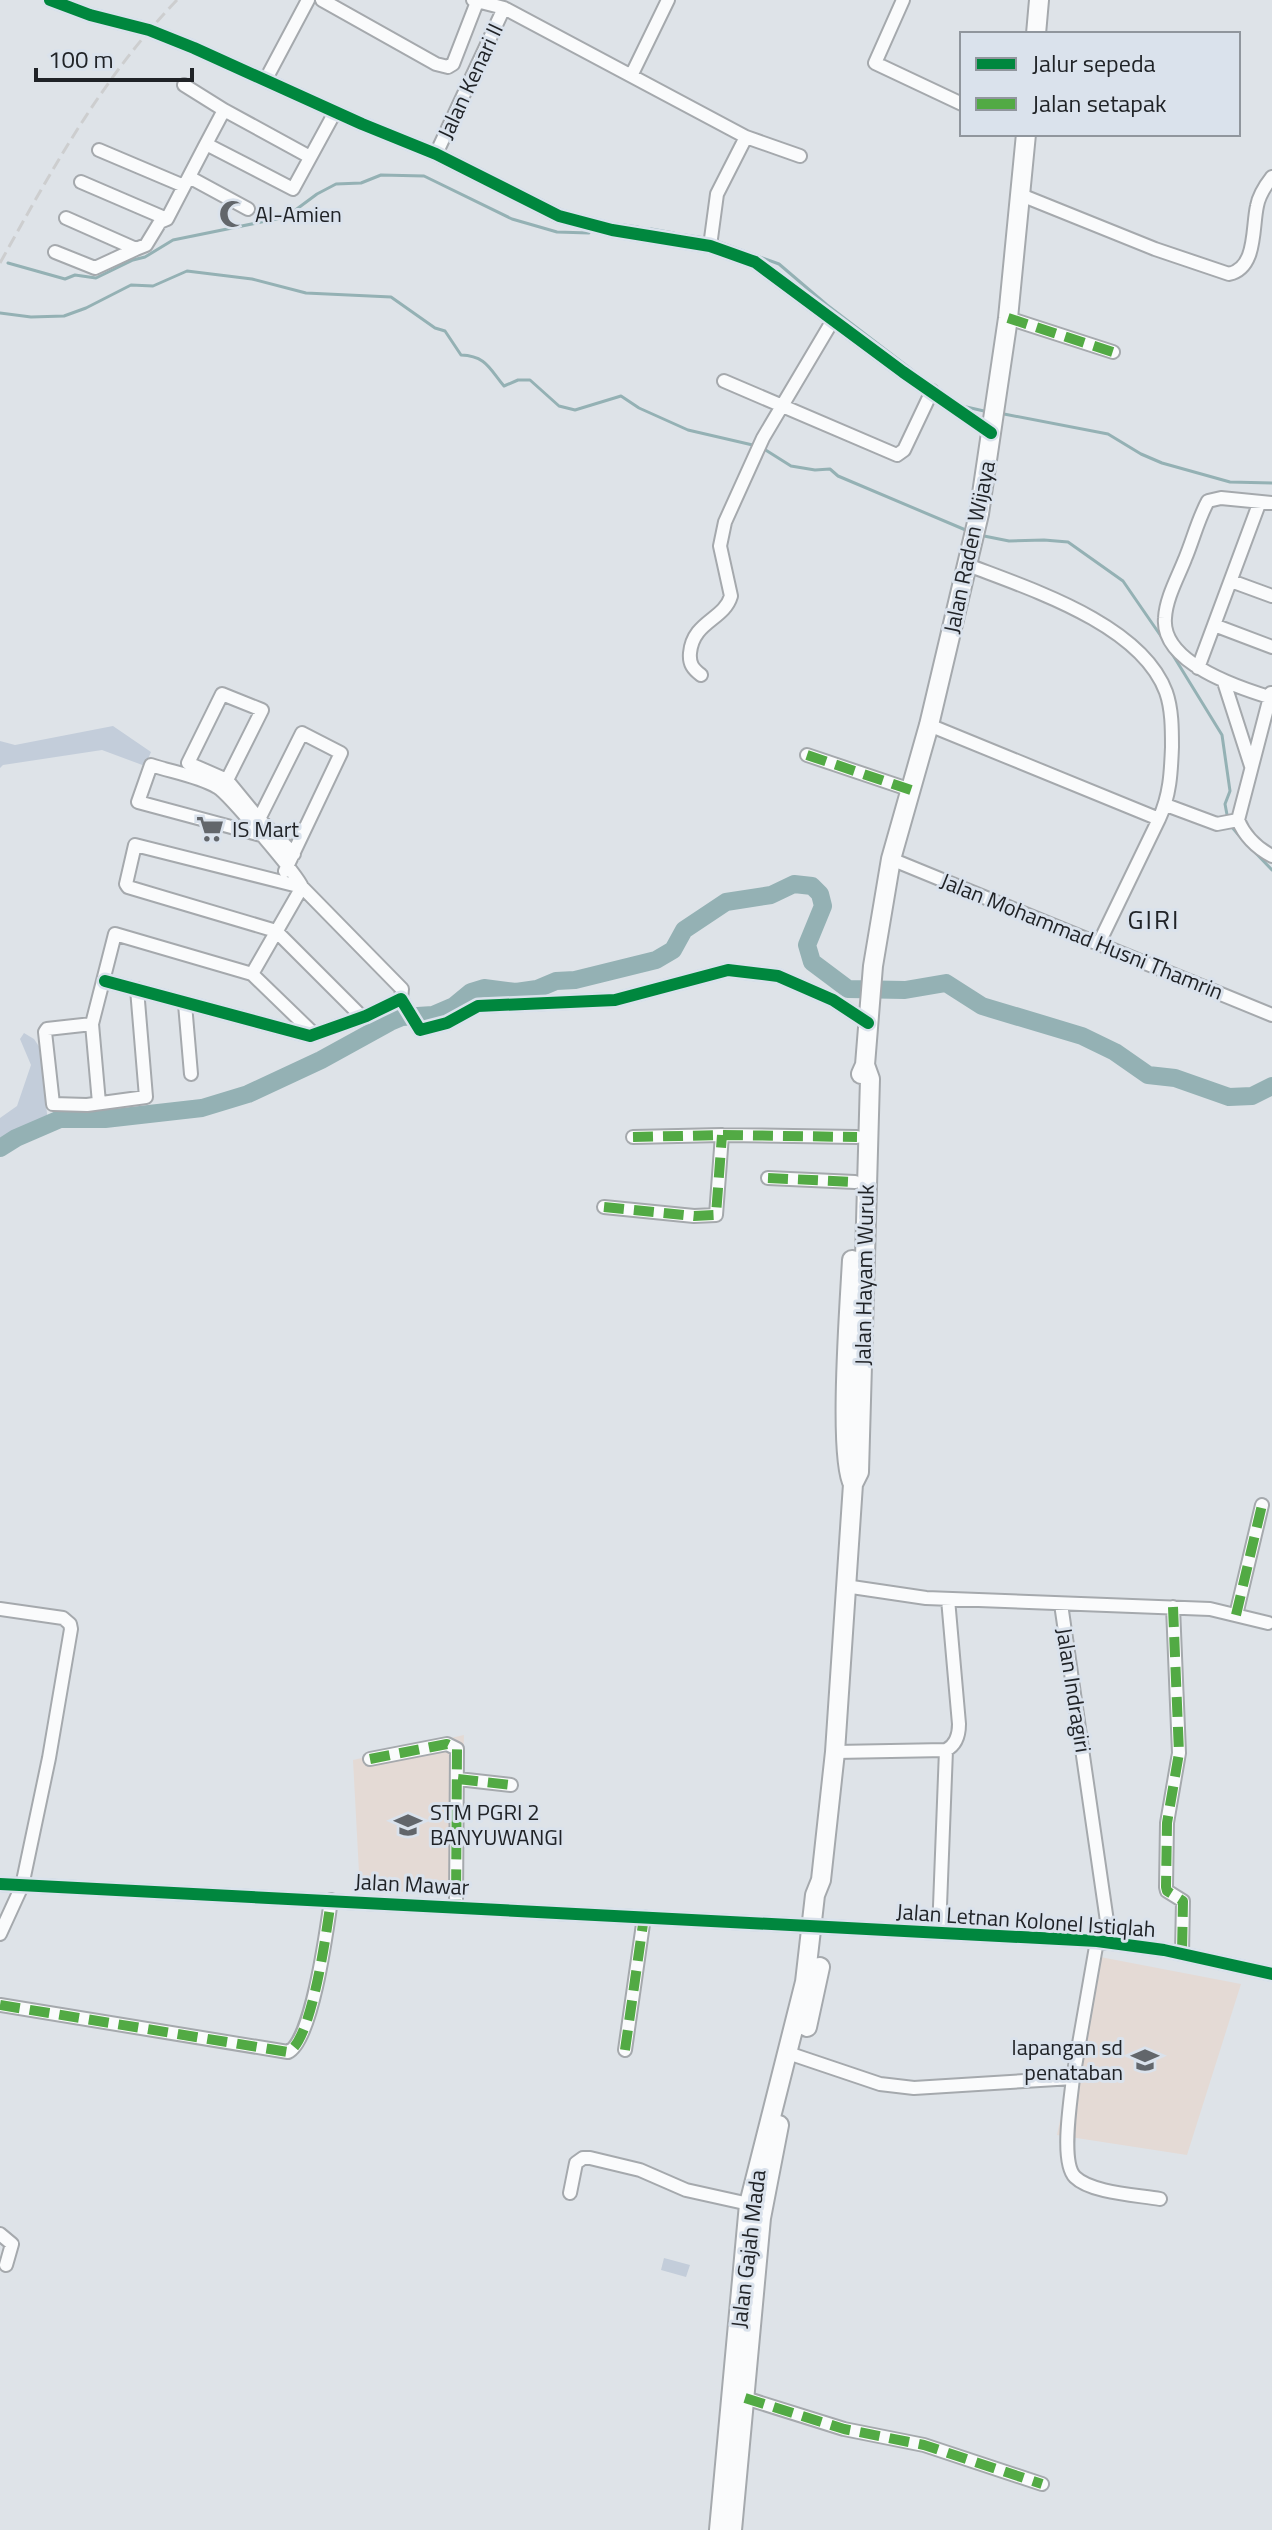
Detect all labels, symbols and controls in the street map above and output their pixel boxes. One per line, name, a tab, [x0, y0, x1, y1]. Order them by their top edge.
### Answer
street label: Jalan Kenari II	[428, 17, 512, 145]
scale bar	[36, 32, 192, 82]
legend	[960, 32, 1240, 136]
text: 100 m	[48, 41, 114, 77]
text: Jalur sepeda	[1032, 45, 1156, 81]
text: Jalan setapak	[1032, 85, 1167, 121]
place label: Al-Amien	[255, 197, 342, 231]
mosque icon: Al-Amien	[218, 199, 248, 229]
street label: Jalan Raden Wijaya	[934, 458, 1004, 636]
place label: IS Mart	[232, 812, 299, 846]
supermarket icon: IS Mart	[195, 814, 225, 844]
street label: Jalan Mohammad Husni Thamrin	[935, 864, 1229, 1008]
district label: GIRI	[1128, 900, 1180, 939]
street label: Jalan Hayam Wuruk	[845, 1184, 883, 1366]
street label: Jalan Indragiri	[1047, 1625, 1101, 1755]
place label: STM PGRI 2 BANYUWANGI	[430, 1795, 563, 1854]
school or university icon: STM PGRI 2 BANYUWANGI	[393, 1810, 423, 1840]
street label: Jalan Mawar	[354, 1864, 471, 1904]
street label: Jalan Letnan Kolonel Istiqlah	[895, 1894, 1157, 1946]
place label: lapangan sd penataban	[1012, 2030, 1123, 2089]
school or university icon: lapangan sd penataban	[1130, 2045, 1160, 2075]
street label: Jalan Gajah Mada	[721, 2168, 775, 2330]

